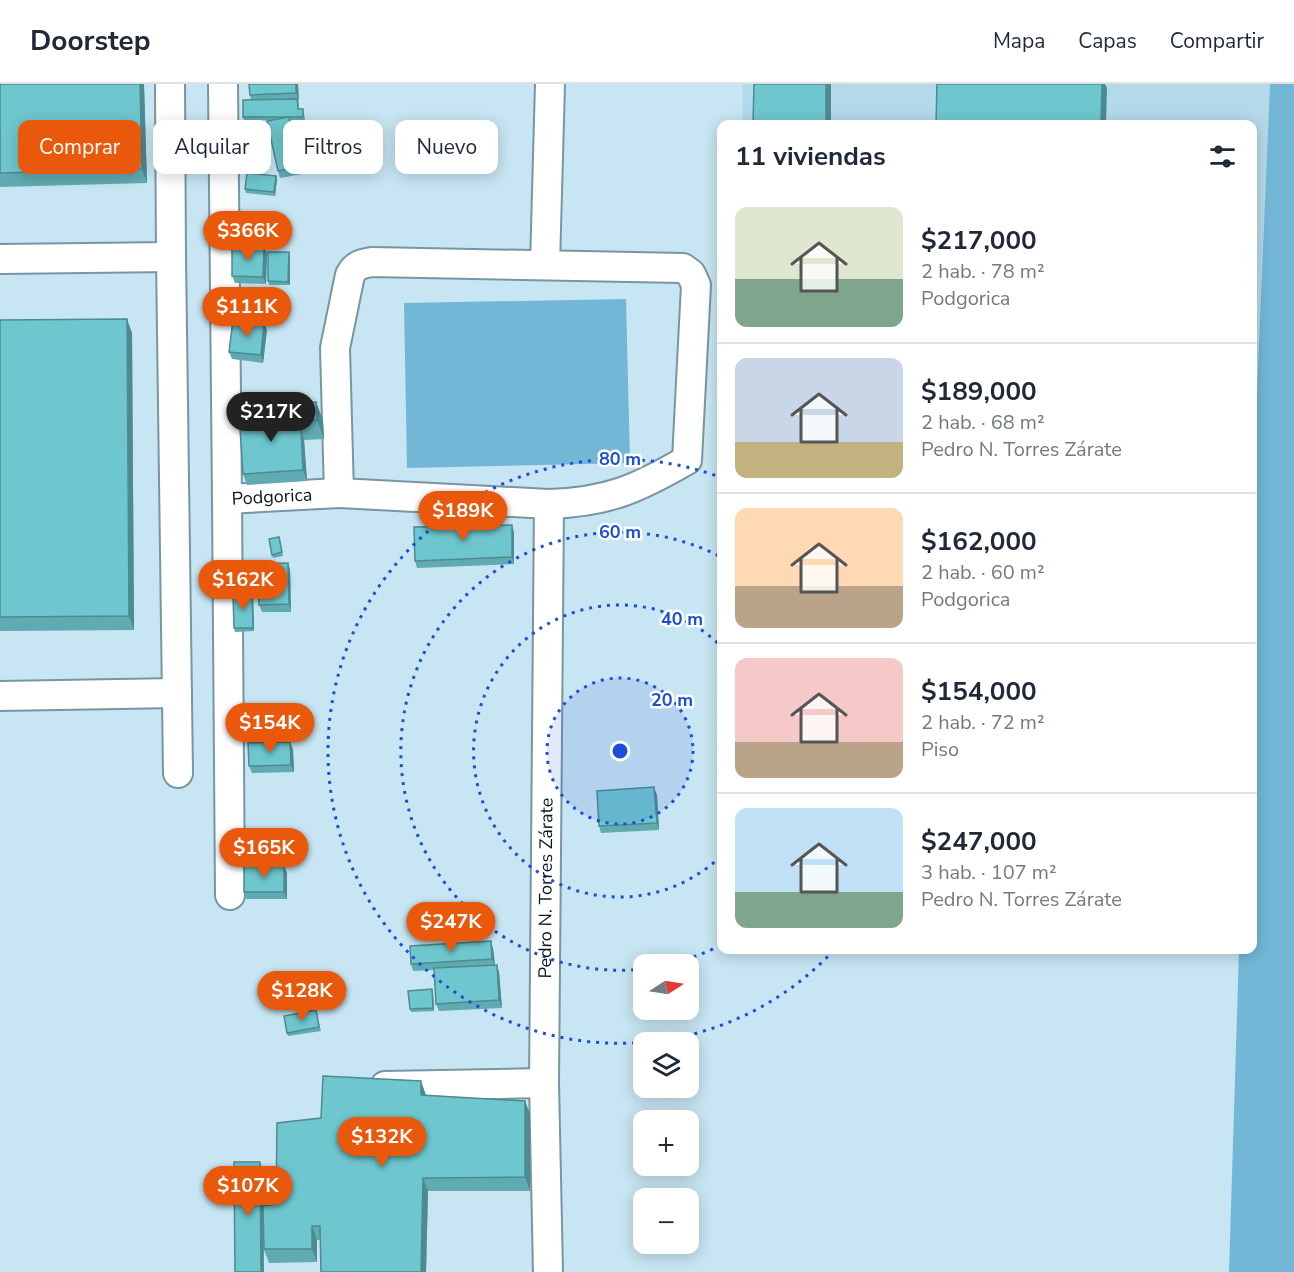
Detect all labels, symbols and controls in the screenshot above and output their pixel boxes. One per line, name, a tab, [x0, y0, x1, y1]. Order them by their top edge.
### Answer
text: Doorstep	[30, 22, 151, 60]
text: Mapa	[993, 27, 1045, 55]
text: Capas	[1078, 27, 1137, 55]
text: Compartir	[1170, 27, 1264, 55]
chip: Comprar	[18, 120, 141, 174]
chip: Alquilar	[153, 120, 271, 174]
chip: Filtros	[283, 120, 383, 174]
chip: Nuevo	[395, 120, 498, 174]
text: 11 viviendas	[735, 139, 886, 174]
icon: filters	[1206, 140, 1239, 173]
pin: $366K	[206, 211, 290, 262]
text: $366K	[217, 217, 279, 244]
text: $217,000	[921, 223, 1037, 258]
icon: home	[783, 231, 855, 303]
text: 2 hab. · 78 m²	[921, 258, 1045, 285]
text: Podgorica	[921, 285, 1010, 312]
pin: $111K	[205, 287, 289, 338]
text: $111K	[216, 293, 278, 320]
text: $189,000	[921, 374, 1037, 409]
icon: home	[783, 382, 855, 454]
pin: $217K	[229, 392, 313, 443]
text: $217K	[240, 398, 302, 425]
text: 2 hab. · 68 m²	[921, 409, 1045, 436]
text: Pedro N. Torres Zárate	[921, 436, 1122, 463]
text: 80 m	[599, 447, 641, 471]
street label: Podgorica	[231, 482, 313, 511]
pin: $189K	[421, 491, 505, 542]
text: $189K	[432, 497, 494, 524]
text: 60 m	[599, 520, 641, 544]
text: $162,000	[921, 524, 1037, 559]
icon: home	[783, 532, 855, 604]
text: 2 hab. · 60 m²	[921, 559, 1045, 586]
pin: $162K	[201, 560, 285, 611]
text: $162K	[212, 566, 274, 593]
text: Podgorica	[921, 586, 1010, 613]
text: 40 m	[661, 607, 703, 631]
text: $154,000	[921, 674, 1037, 709]
icon: home	[783, 682, 855, 754]
text: 20 m	[651, 688, 693, 712]
pin: $154K	[228, 703, 312, 754]
text: $154K	[239, 709, 301, 736]
text: 2 hab. · 72 m²	[921, 709, 1045, 736]
text: Piso	[921, 736, 959, 763]
centre of rings	[610, 741, 630, 761]
street label: Pedro N. Torres Zárate	[533, 797, 558, 979]
text: $247,000	[921, 824, 1037, 859]
pin: $165K	[222, 828, 306, 879]
icon: home	[783, 832, 855, 904]
text: $165K	[233, 834, 295, 861]
text: 3 hab. · 107 m²	[921, 859, 1057, 886]
text: Pedro N. Torres Zárate	[921, 886, 1122, 913]
pin: $247K	[409, 902, 493, 953]
text: $247K	[420, 908, 482, 935]
north arrow	[633, 954, 699, 1020]
map controls	[633, 954, 699, 1254]
pin: $128K	[260, 971, 344, 1022]
text: $128K	[271, 977, 333, 1004]
button: layers	[633, 1032, 699, 1098]
button: +	[633, 1110, 699, 1176]
pin: $132K	[340, 1117, 424, 1168]
text: $132K	[351, 1123, 413, 1150]
pin: $107K	[206, 1166, 290, 1217]
text: $107K	[217, 1172, 279, 1199]
button: −	[633, 1188, 699, 1254]

